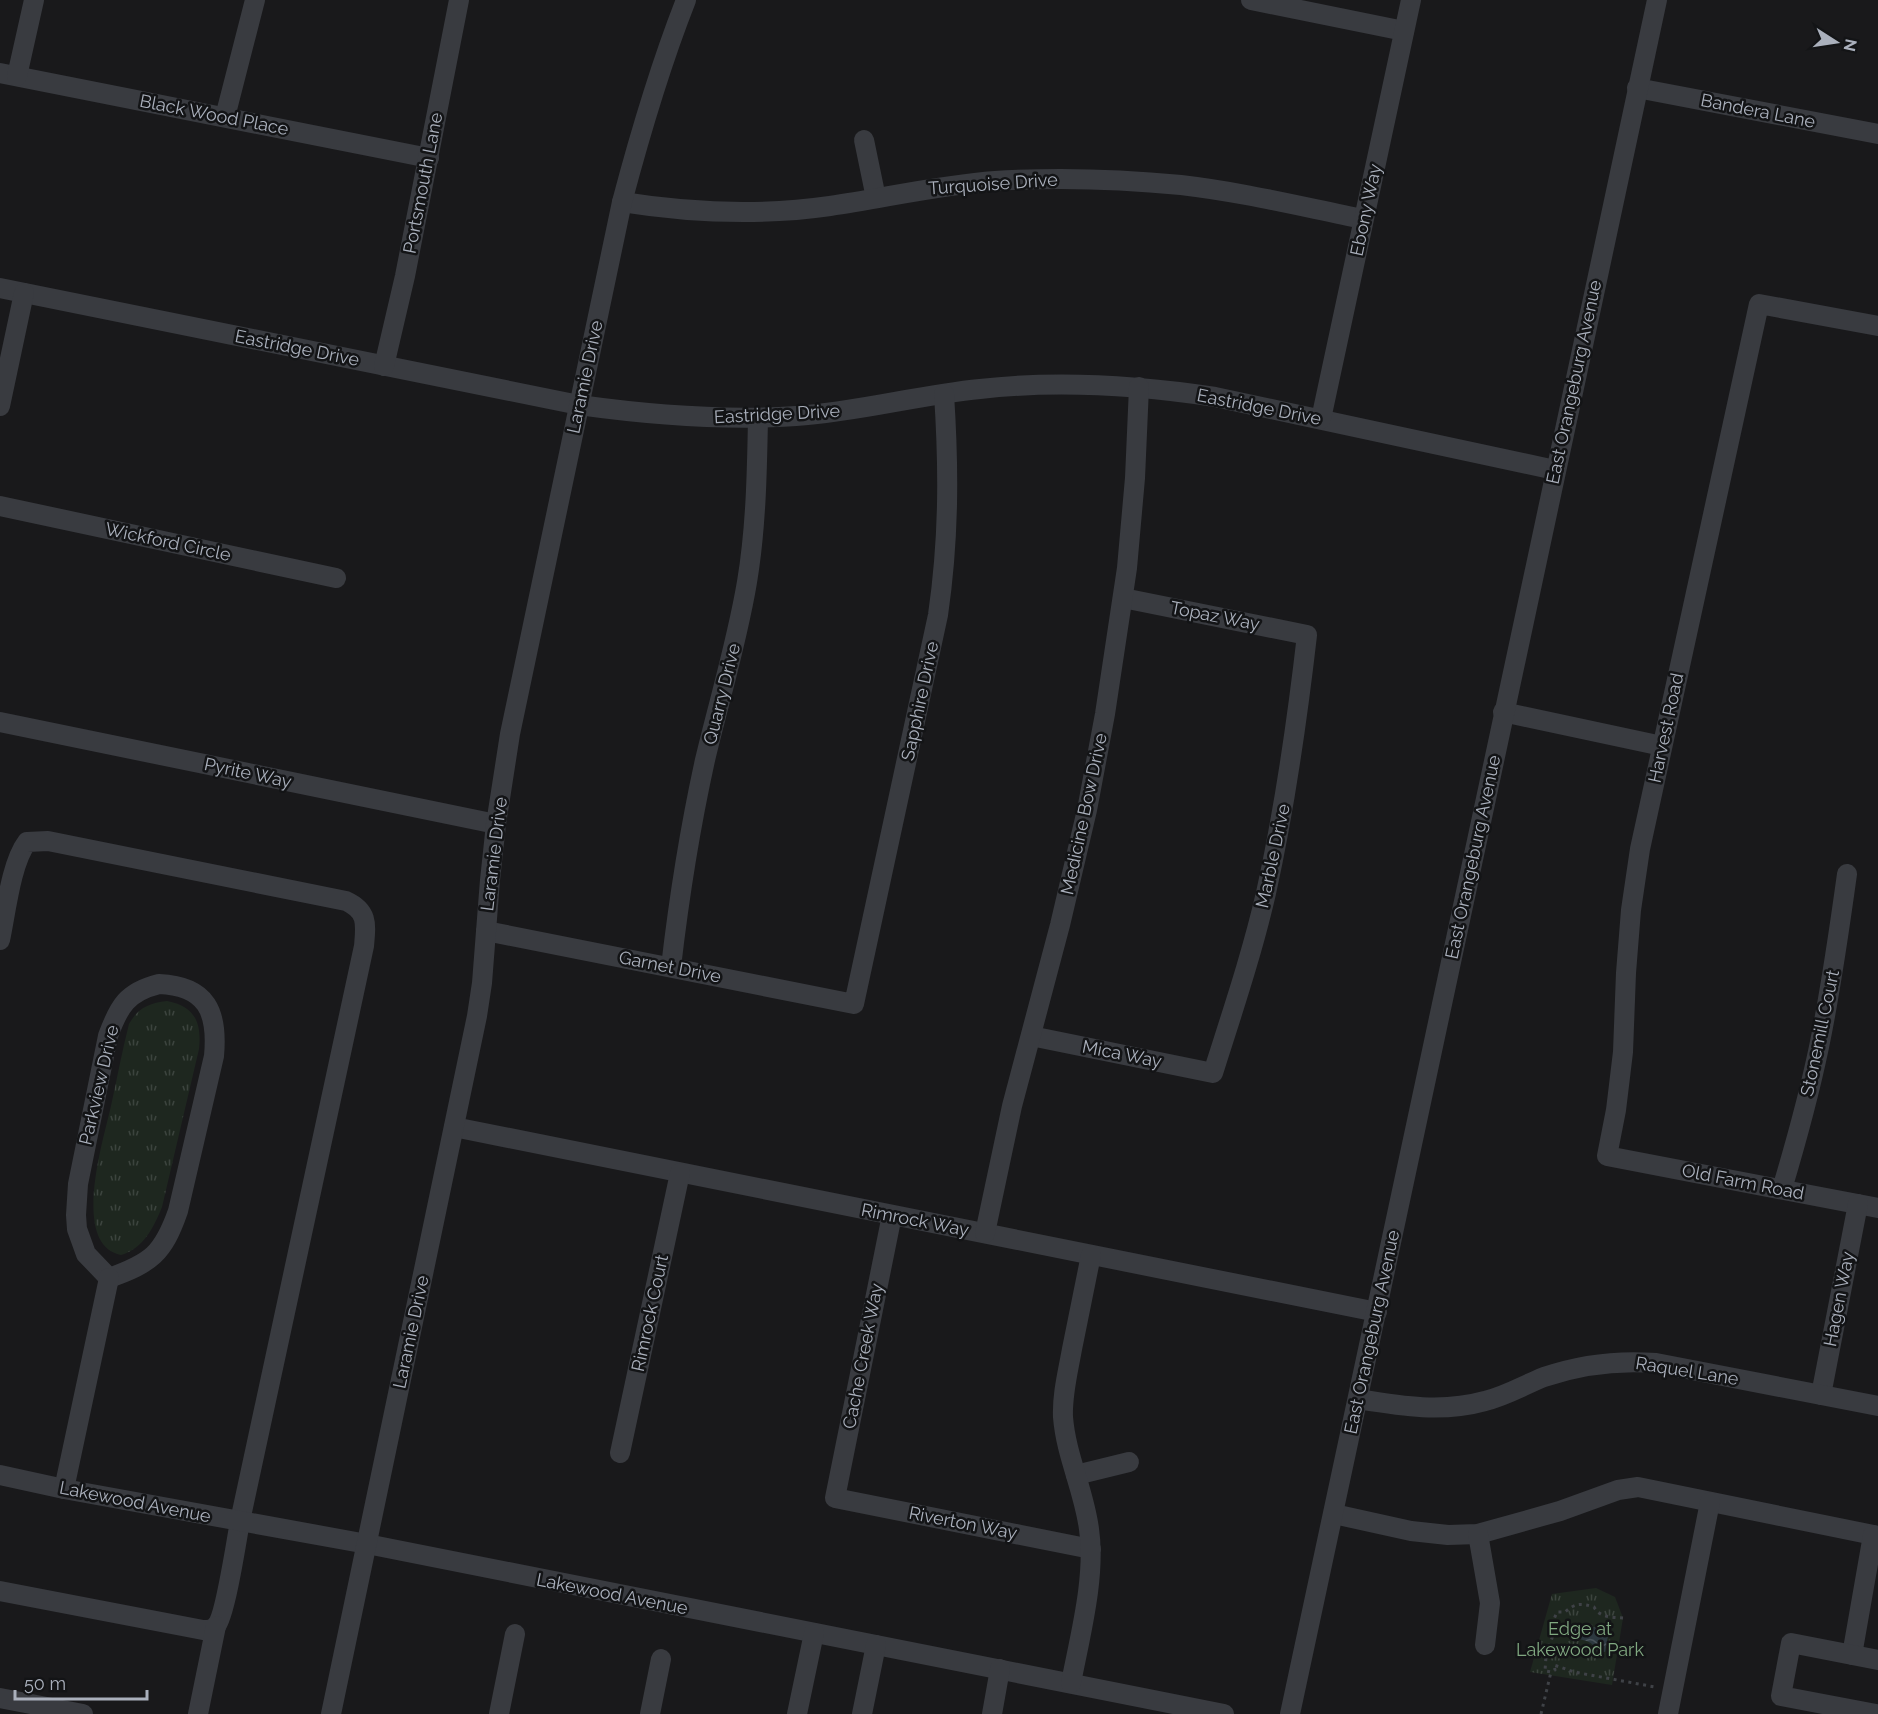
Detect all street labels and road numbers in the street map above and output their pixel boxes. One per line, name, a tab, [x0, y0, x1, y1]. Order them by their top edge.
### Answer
street label: Bandera Lane	[1699, 89, 1818, 132]
street label: Black Wood Place	[138, 90, 291, 139]
street label: Portsmouth Lane	[399, 110, 447, 255]
street label: Ebony Way	[1346, 162, 1386, 258]
street label: Turquoise Drive	[928, 168, 1059, 198]
street label: East Orangeburg Avenue	[1542, 278, 1605, 486]
street label: Laramie Drive	[562, 318, 607, 435]
street label: Eastridge Drive	[233, 325, 361, 370]
street label: Eastridge Drive	[1195, 384, 1323, 429]
street label: Eastridge Drive	[713, 400, 841, 427]
street label: Wickford Circle	[103, 518, 233, 565]
street label: Topaz Way	[1169, 597, 1262, 635]
street label: Sapphire Drive	[897, 639, 943, 763]
street label: Quarry Drive	[699, 641, 744, 747]
street label: Harvest Road	[1644, 671, 1687, 785]
street label: Medicine Bow Drive	[1056, 731, 1111, 897]
street label: Pyrite Way	[203, 753, 294, 792]
street label: East Orangeburg Avenue	[1441, 753, 1504, 961]
street label: Laramie Drive	[476, 795, 511, 912]
street label: Marble Drive	[1251, 801, 1294, 910]
street label: Garnet Drive	[617, 946, 723, 987]
street label: Stonemill Court	[1796, 968, 1843, 1098]
street label: Parkview Drive	[75, 1023, 123, 1147]
street label: Mica Way	[1081, 1036, 1164, 1072]
street label: Old Farm Road	[1680, 1159, 1806, 1204]
street label: Rimrock Way	[859, 1199, 971, 1240]
street label: East Orangeburg Avenue	[1340, 1228, 1403, 1436]
street label: Hagen Way	[1819, 1249, 1858, 1348]
street label: Rimrock Court	[627, 1253, 672, 1373]
street label: Laramie Drive	[388, 1273, 433, 1390]
street label: Cache Creek Way	[838, 1281, 887, 1430]
street label: Raquel Lane	[1634, 1352, 1741, 1389]
street label: Lakewood Avenue	[58, 1477, 213, 1527]
street label: Riverton Way	[907, 1502, 1019, 1543]
street label: Lakewood Avenue	[535, 1569, 690, 1619]

